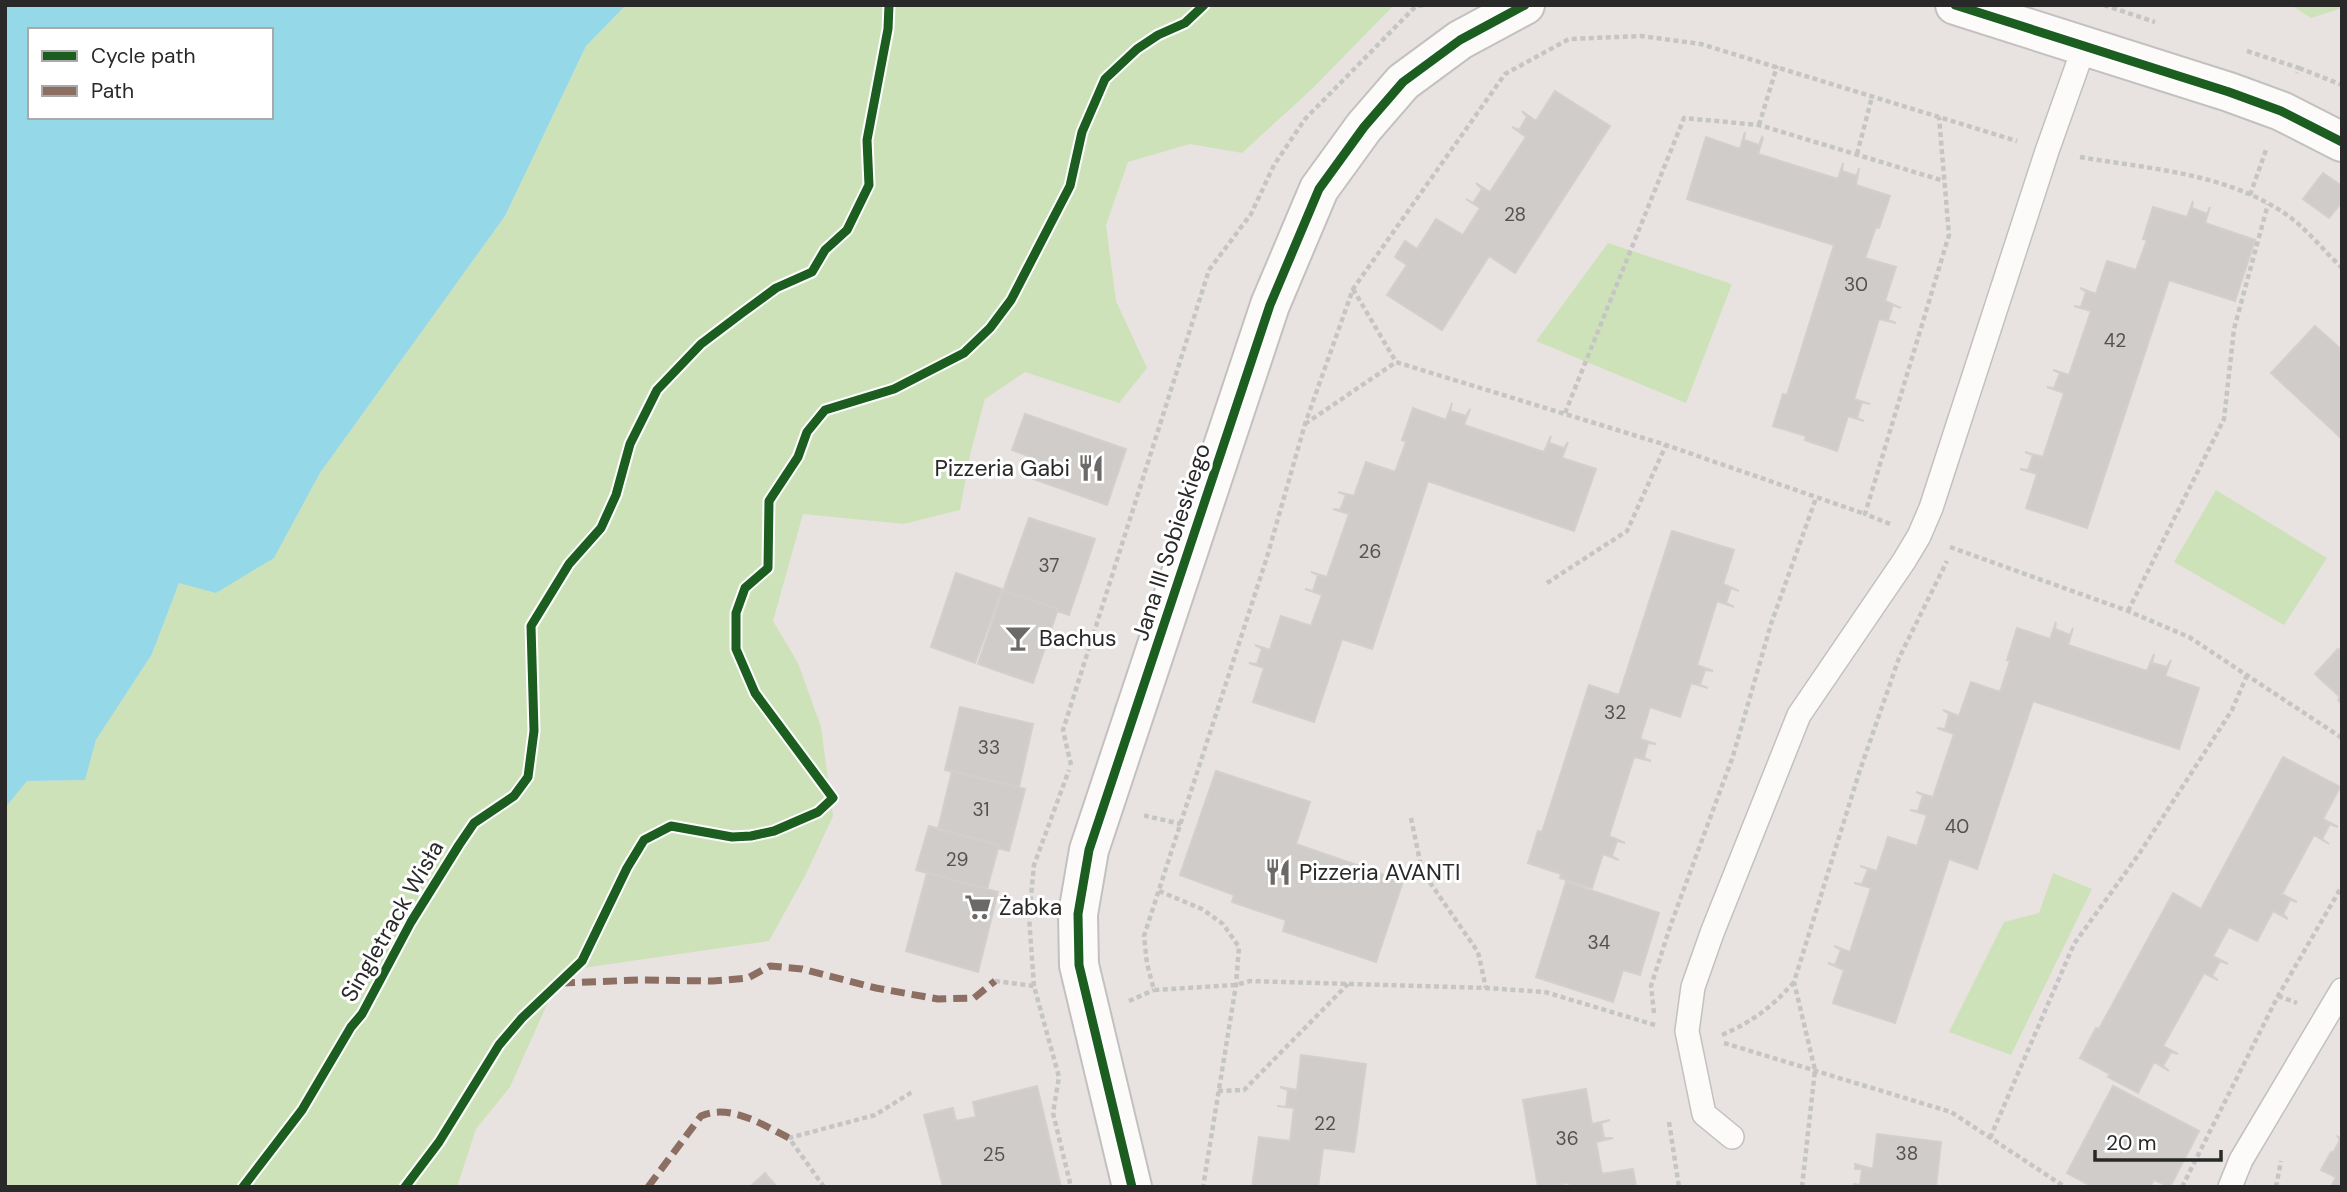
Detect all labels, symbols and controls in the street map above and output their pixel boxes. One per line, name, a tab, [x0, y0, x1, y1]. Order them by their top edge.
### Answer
legend	[28, 28, 273, 119]
text: Cycle path	[91, 42, 196, 70]
text: Path	[91, 77, 134, 105]
house number: 28	[1504, 202, 1526, 227]
house number: 30	[1844, 272, 1868, 297]
house number: 42	[2104, 328, 2126, 353]
street label: Jana III Sobieskiego	[1125, 440, 1217, 644]
place label: Pizzeria Gabi	[934, 453, 1070, 483]
restaurant icon: Pizzeria Gabi	[1076, 453, 1106, 483]
house number: 26	[1359, 539, 1381, 564]
house number: 37	[1038, 553, 1060, 578]
bar icon: Bachus	[1003, 623, 1033, 653]
place label: Bachus	[1039, 623, 1117, 653]
house number: 32	[1604, 700, 1626, 725]
house number: 33	[978, 735, 1000, 760]
house number: 31	[973, 797, 989, 822]
house number: 40	[1945, 814, 1969, 839]
street label: Singletrack Wisła	[334, 835, 450, 1007]
house number: 29	[946, 847, 968, 872]
restaurant icon: Pizzeria AVANTI	[1263, 857, 1293, 887]
place label: Pizzeria AVANTI	[1299, 857, 1460, 887]
supermarket icon: Żabka	[963, 892, 993, 922]
place label: Żabka	[999, 892, 1062, 922]
house number: 34	[1588, 930, 1610, 955]
house number: 22	[1314, 1111, 1336, 1136]
scale bar	[2095, 1118, 2221, 1162]
house number: 36	[1555, 1126, 1579, 1151]
text: 20 m	[2106, 1129, 2157, 1157]
house number: 38	[1896, 1141, 1918, 1166]
house number: 25	[983, 1142, 1005, 1167]

